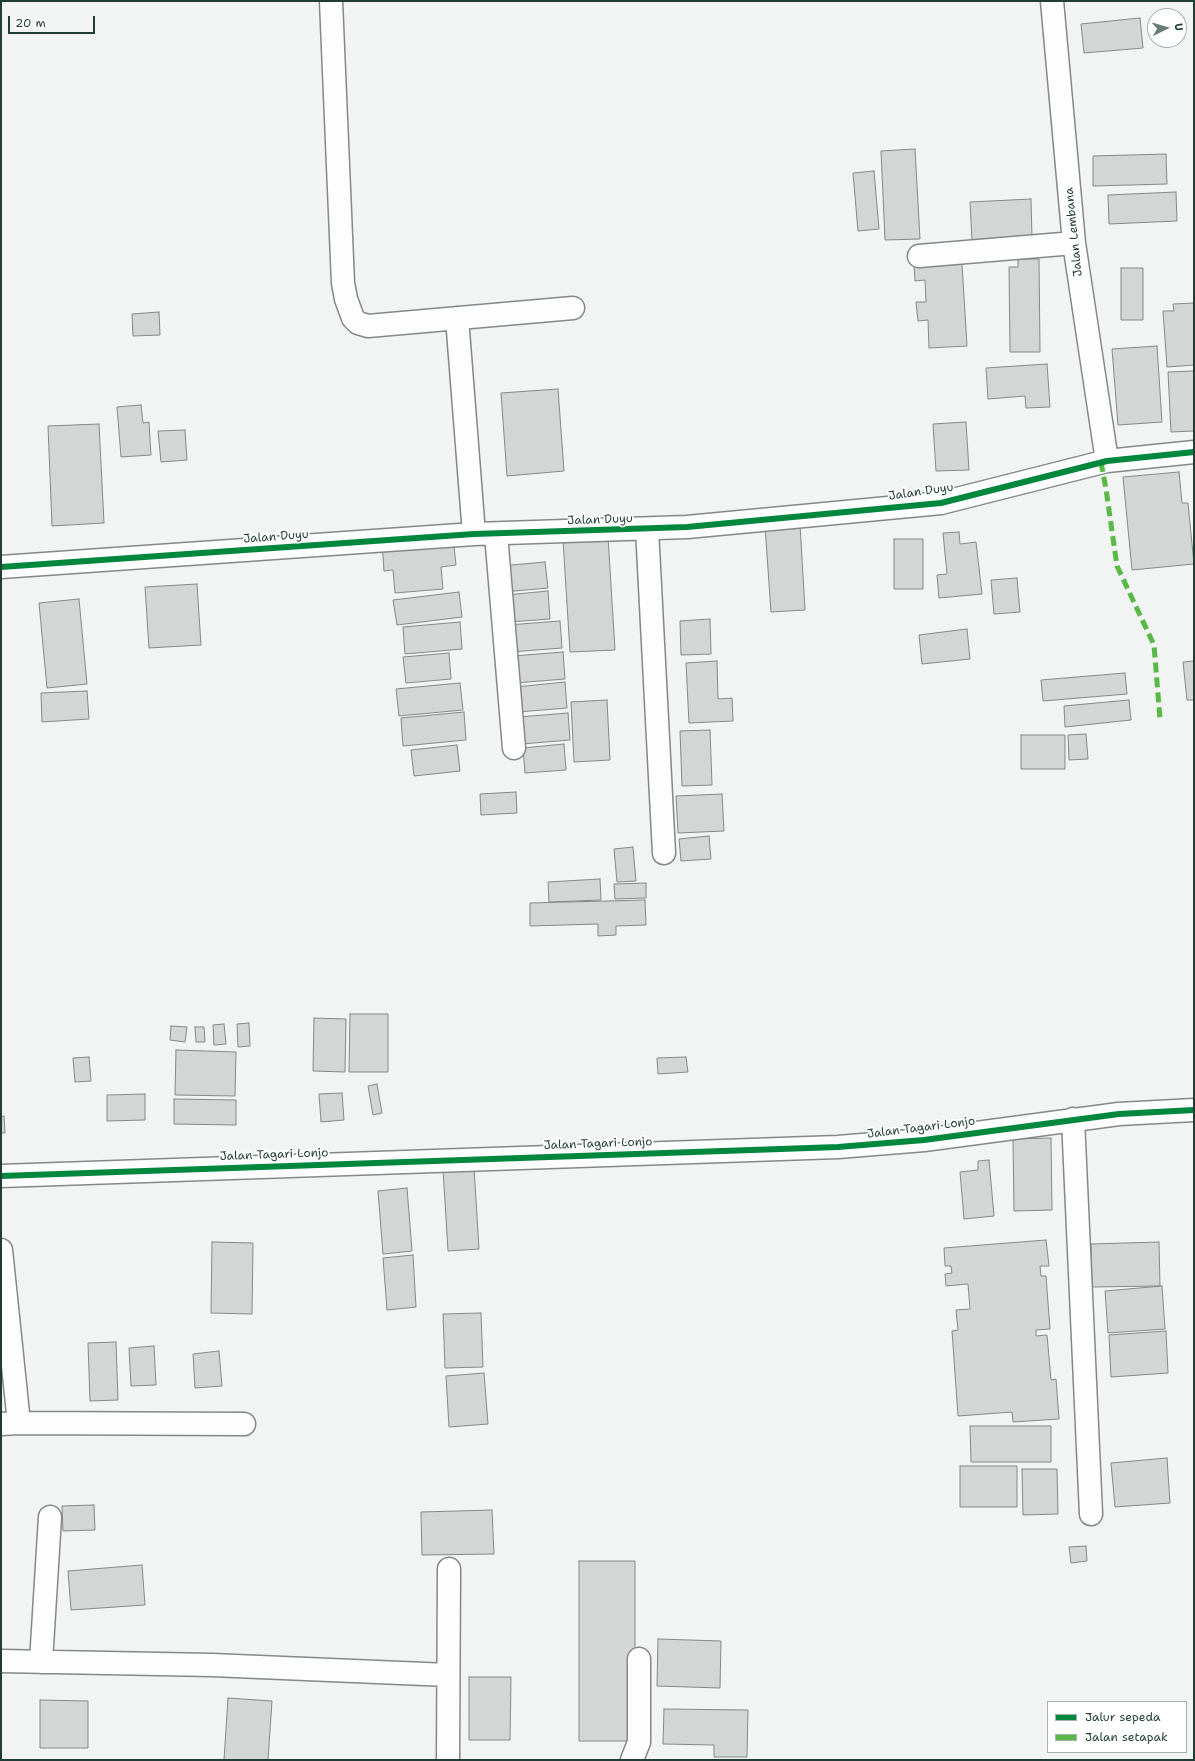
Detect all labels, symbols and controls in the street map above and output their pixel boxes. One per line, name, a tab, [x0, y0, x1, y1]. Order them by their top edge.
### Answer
scale bar	[10, 8, 97, 34]
north arrow	[1147, 8, 1187, 48]
text: 20 m	[15, 15, 46, 31]
text: U	[1171, 23, 1186, 31]
street label: Jalan Lembana	[1062, 187, 1086, 277]
street label: Jalan Duyu	[888, 480, 954, 504]
street label: Jalan Duyu	[567, 512, 633, 528]
street label: Jalan Duyu	[243, 528, 309, 546]
street label: Jalan Tagari Lonjo	[866, 1114, 976, 1142]
street label: Jalan Tagari Lonjo	[543, 1135, 653, 1153]
street label: Jalan Tagari Lonjo	[219, 1146, 329, 1164]
legend	[1047, 1701, 1187, 1753]
text: Jalur sepeda	[1085, 1709, 1161, 1725]
text: Jalan setapak	[1085, 1729, 1168, 1745]

